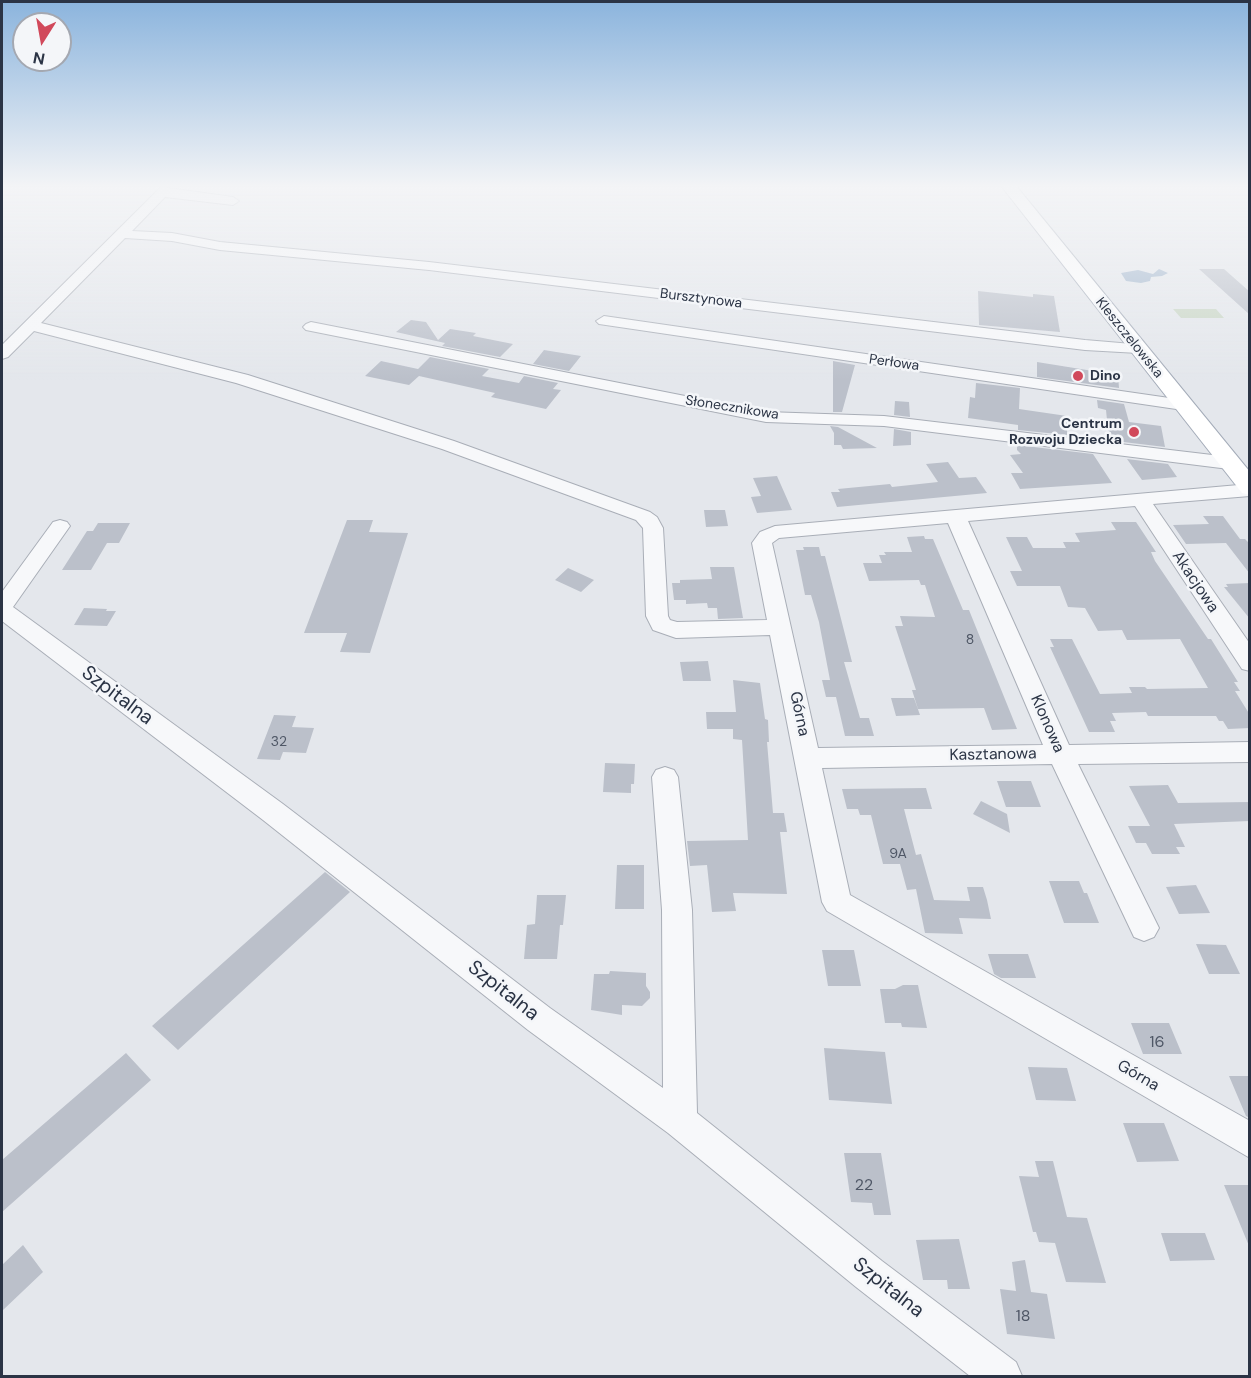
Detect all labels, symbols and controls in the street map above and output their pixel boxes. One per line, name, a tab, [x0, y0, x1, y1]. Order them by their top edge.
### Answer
north arrow	[12, 12, 72, 72]
text: N	[31, 47, 47, 70]
street label: Bursztynowa	[659, 286, 743, 312]
street label: Kleszczelowska	[1091, 294, 1167, 382]
street label: Perłowa	[868, 351, 920, 375]
place label: Dino	[1090, 368, 1121, 384]
marker: Dino	[1071, 369, 1085, 383]
street label: Słonecznikowa	[684, 392, 780, 424]
place label: Centrum Rozwoju Dziecka	[1009, 416, 1122, 448]
marker: Centrum Rozwoju Dziecka	[1127, 425, 1141, 439]
street label: Akacjowa	[1167, 548, 1223, 616]
house number: 8	[966, 632, 974, 648]
street label: Szpitalna	[76, 661, 158, 731]
street label: Górna	[785, 690, 813, 738]
street label: Klonowa	[1026, 692, 1068, 756]
house number: 32	[271, 734, 287, 750]
street label: Kasztanowa	[949, 745, 1037, 765]
house number: 9A	[889, 846, 907, 862]
street label: Szpitalna	[463, 956, 543, 1026]
house number: 16	[1149, 1033, 1165, 1053]
street label: Górna	[1114, 1056, 1162, 1096]
house number: 22	[855, 1176, 873, 1196]
street label: Szpitalna	[848, 1253, 928, 1323]
house number: 18	[1016, 1307, 1030, 1327]

